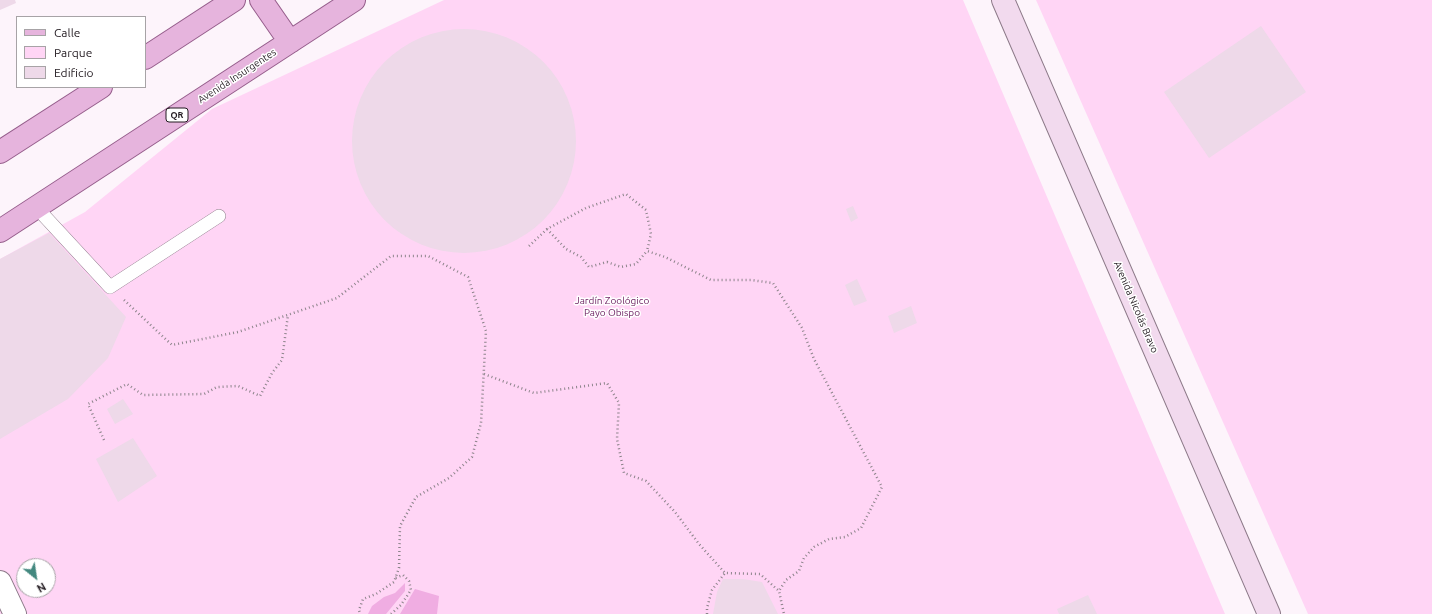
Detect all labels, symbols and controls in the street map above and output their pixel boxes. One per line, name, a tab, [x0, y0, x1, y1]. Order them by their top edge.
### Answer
legend	[16, 16, 146, 88]
text: Calle	[54, 26, 80, 39]
text: Parque	[54, 46, 92, 59]
street label: Avenida Insurgentes	[196, 46, 278, 106]
text: Edificio	[54, 66, 94, 79]
road number: QR	[166, 108, 188, 122]
street label: Avenida Nicolás Bravo	[1111, 259, 1161, 355]
park label: Jardín Zoológico Payo Obispo	[575, 295, 649, 318]
north arrow	[16, 558, 56, 598]
text: N	[35, 580, 48, 595]

